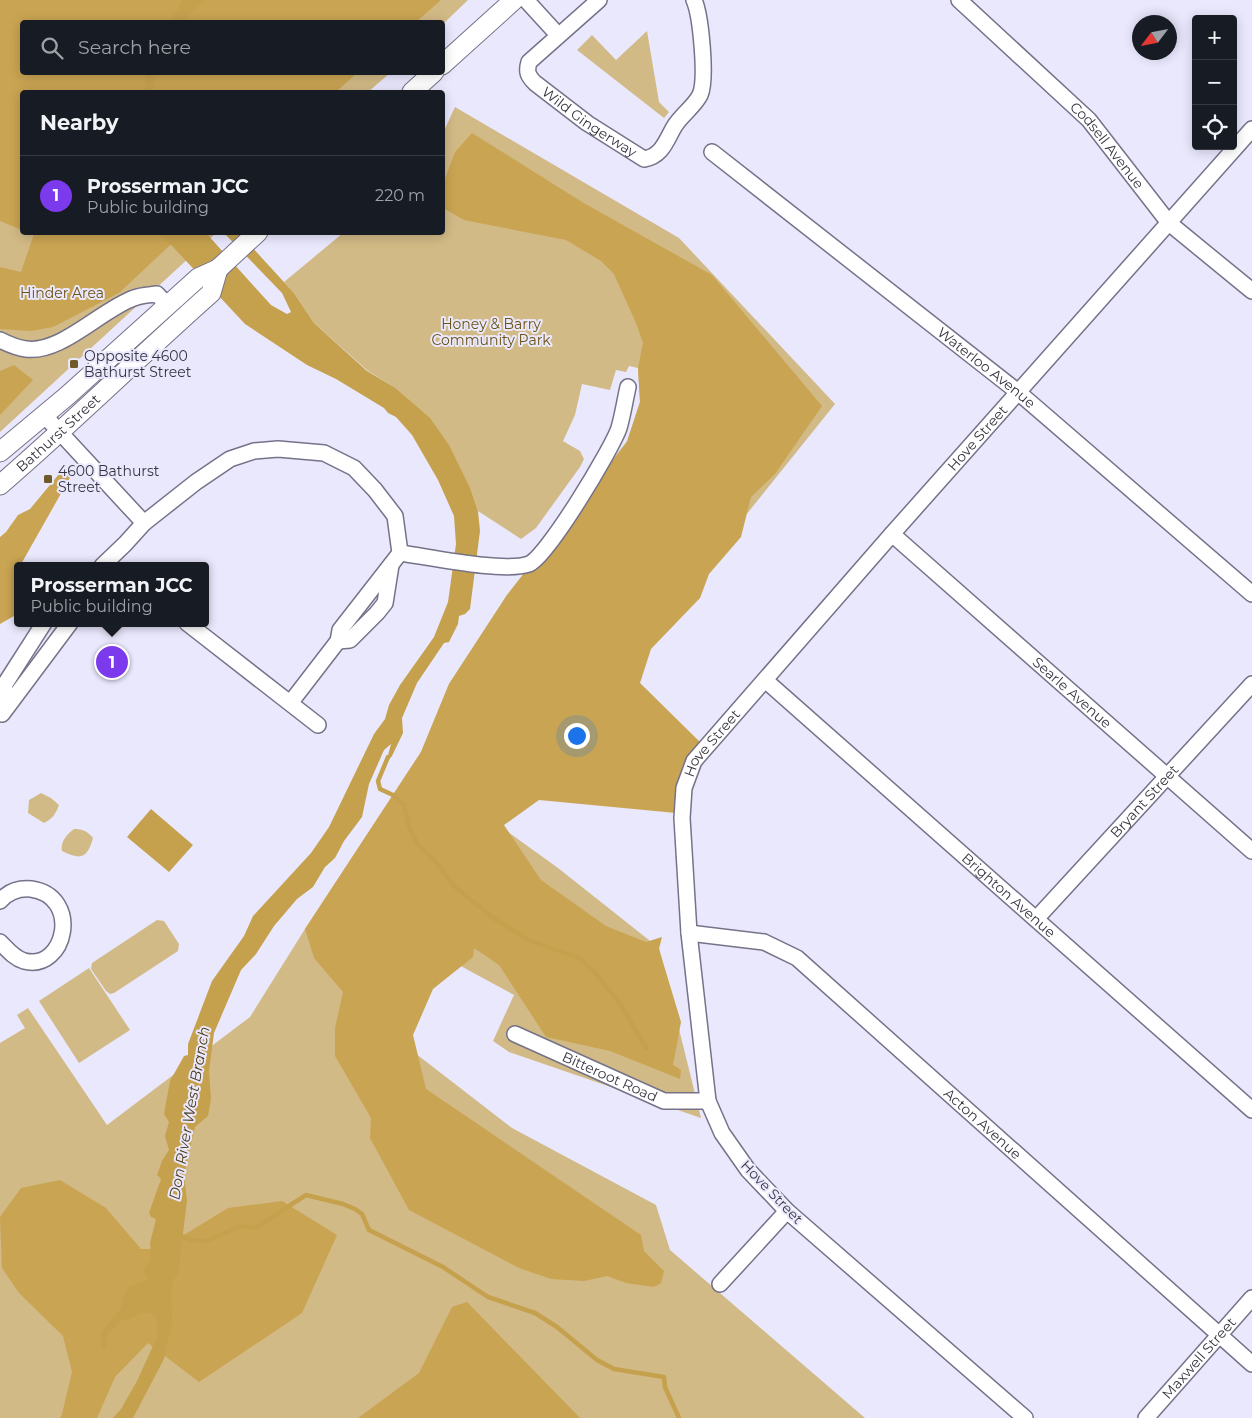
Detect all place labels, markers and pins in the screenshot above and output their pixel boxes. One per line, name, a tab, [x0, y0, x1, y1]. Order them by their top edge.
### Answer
place label: Opposite 4600 Bathurst Street	[84, 347, 192, 381]
marker: Opposite 4600 Bathurst Street	[68, 358, 80, 370]
place label: 4600 Bathurst Street	[58, 462, 160, 496]
marker: 4600 Bathurst Street	[42, 473, 54, 485]
pin: 1	[96, 643, 128, 681]

